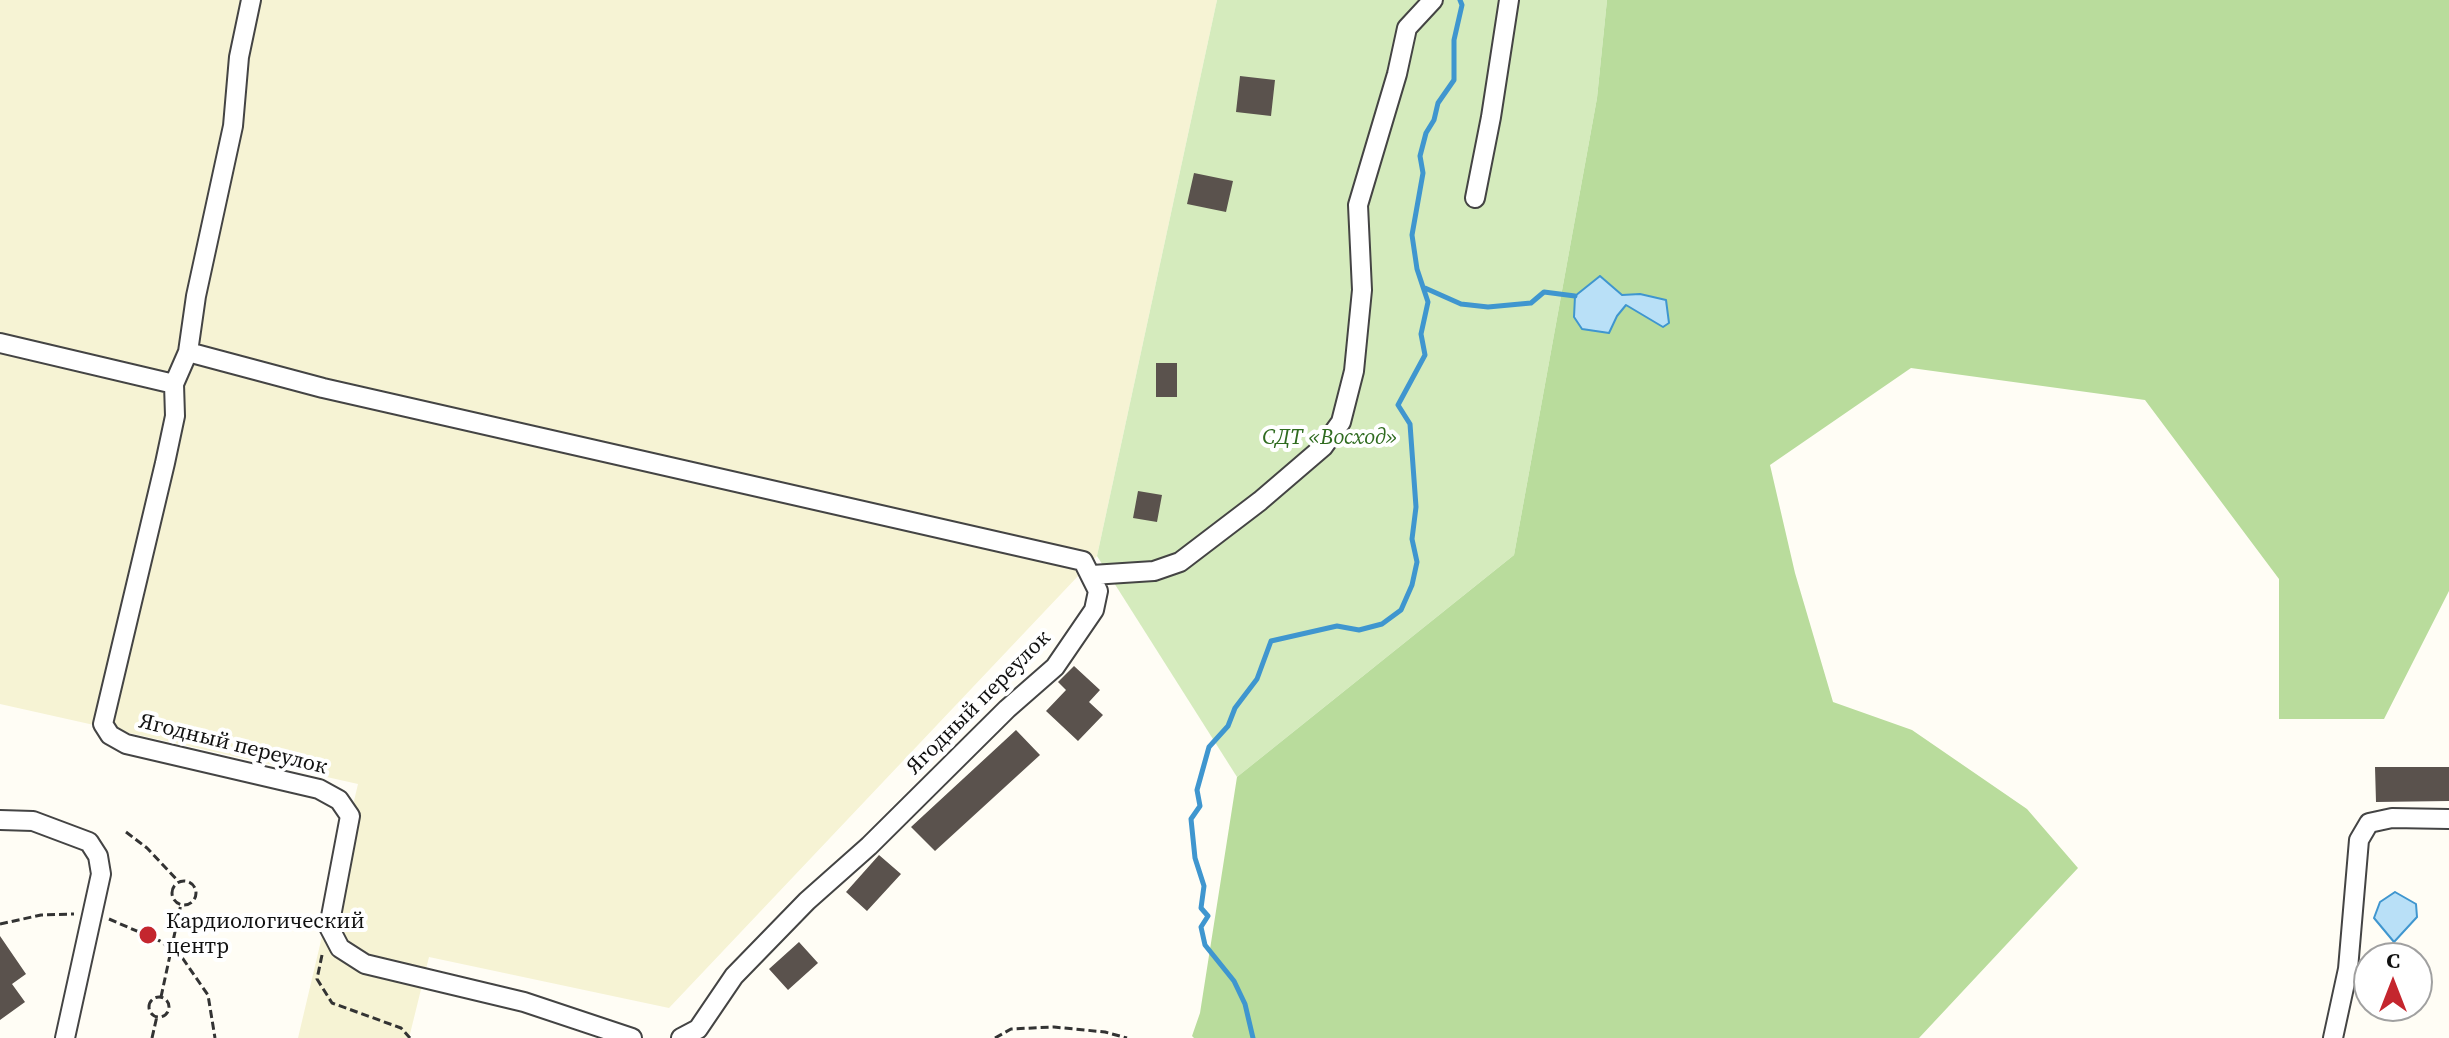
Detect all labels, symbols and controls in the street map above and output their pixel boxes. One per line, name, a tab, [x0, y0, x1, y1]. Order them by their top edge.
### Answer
park label: СДТ «Восход»	[1262, 425, 1398, 451]
street label: Ягодный переулок	[901, 625, 1057, 781]
street label: Ягодный переулок	[136, 709, 330, 781]
place label: Кардиологический центр	[166, 909, 365, 960]
marker: Кардиологический центр	[137, 924, 159, 946]
north arrow	[2353, 942, 2433, 1022]
text: С	[2386, 945, 2400, 975]

